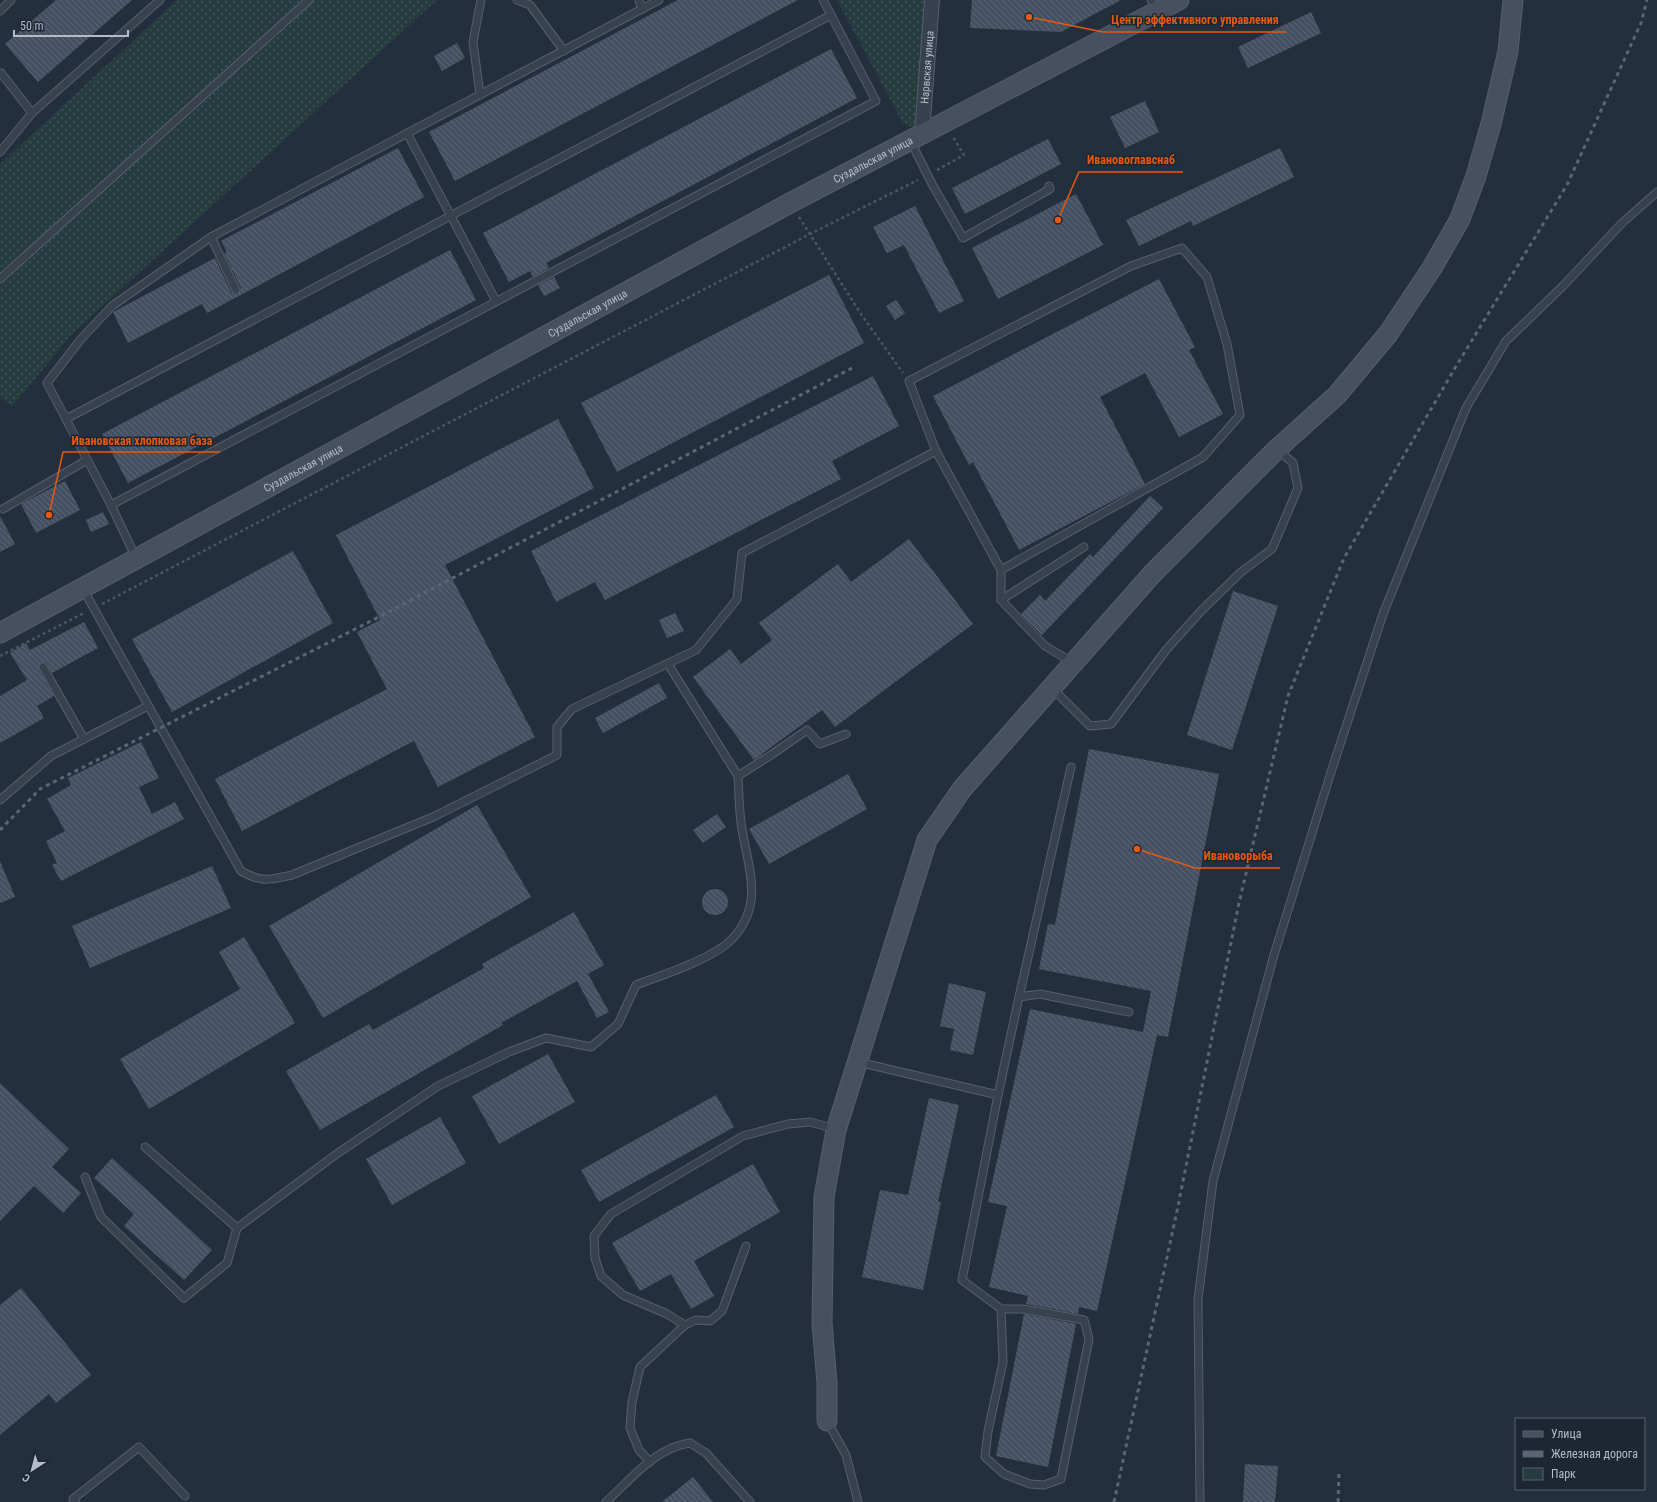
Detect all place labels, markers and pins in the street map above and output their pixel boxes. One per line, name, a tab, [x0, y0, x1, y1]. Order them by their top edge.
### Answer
callout: Центр эффективного управления	[1103, 8, 1286, 32]
callout: Ивановоглавснаб	[1079, 148, 1183, 172]
callout: Ивановская хлопковая база	[63, 428, 220, 452]
callout: Ивановорыба	[1195, 844, 1280, 868]

